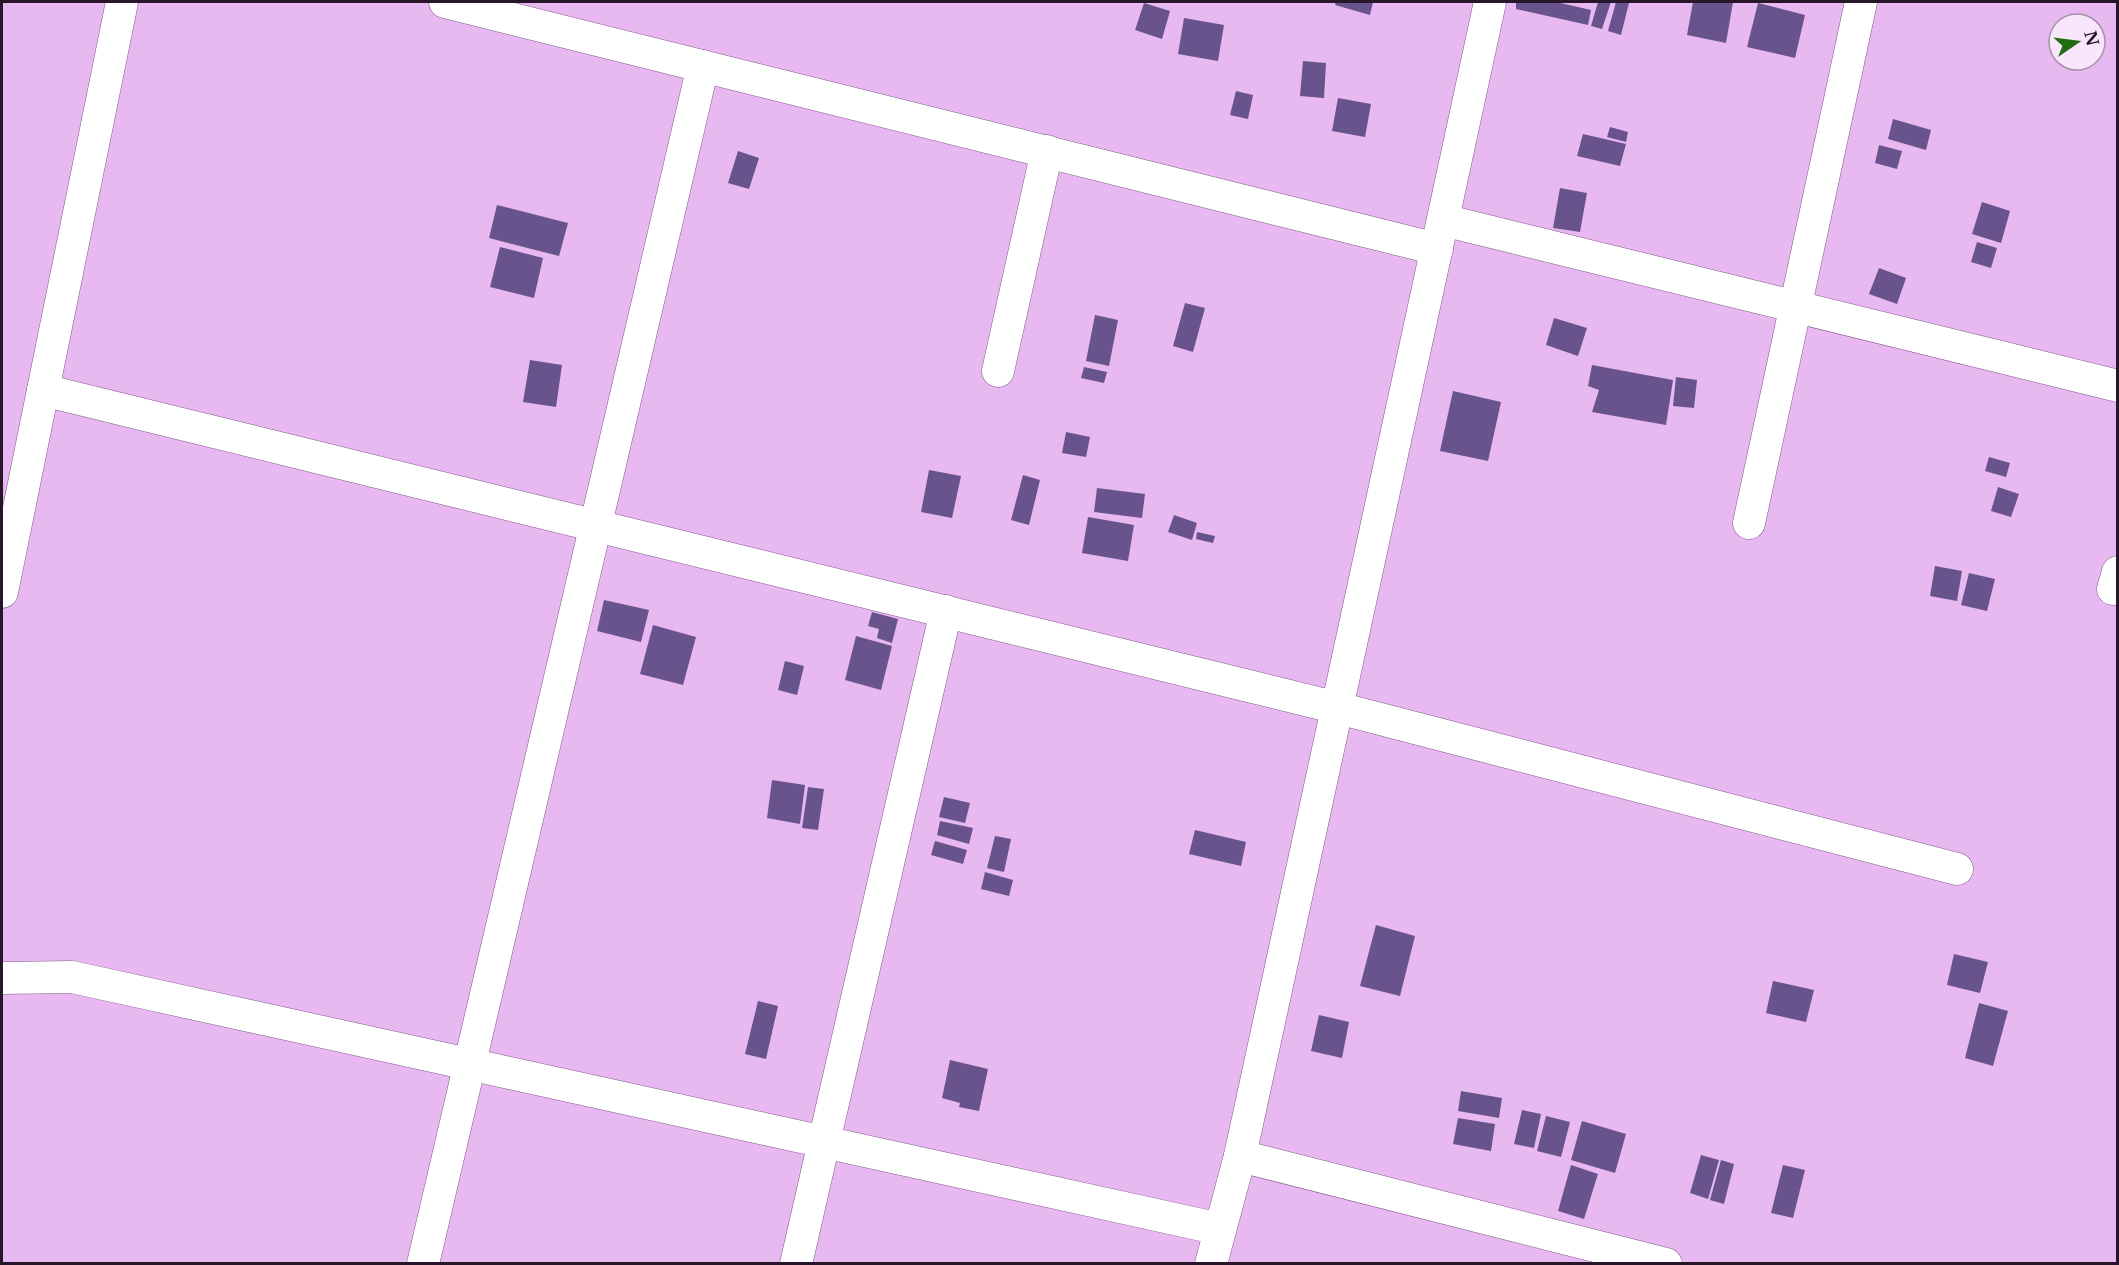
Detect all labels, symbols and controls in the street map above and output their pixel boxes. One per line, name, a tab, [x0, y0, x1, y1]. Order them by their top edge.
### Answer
north arrow	[2047, 12, 2107, 72]
text: N	[2080, 29, 2103, 48]

